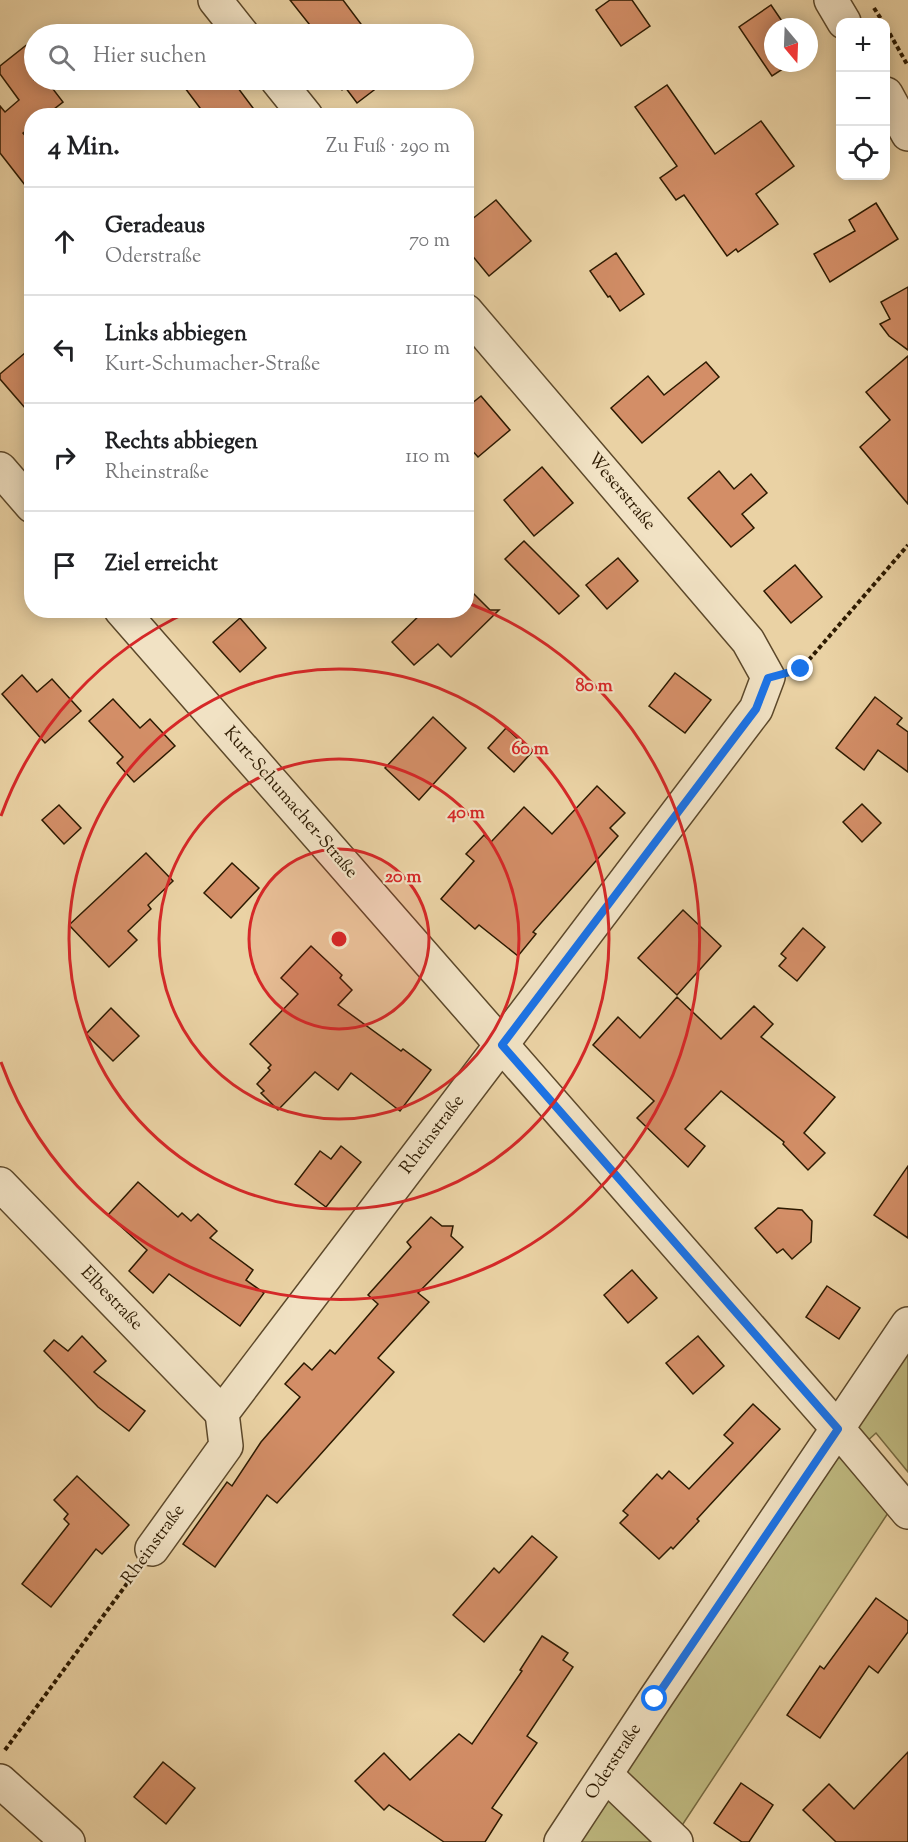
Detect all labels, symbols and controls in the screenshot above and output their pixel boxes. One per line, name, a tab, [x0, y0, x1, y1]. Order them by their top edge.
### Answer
north arrow	[764, 18, 818, 72]
map controls	[836, 18, 890, 180]
button: +	[836, 18, 890, 72]
search box	[24, 24, 474, 90]
icon: search	[45, 41, 78, 74]
text: Hier suchen	[93, 41, 207, 73]
button: −	[836, 72, 890, 126]
button: locate	[836, 126, 890, 180]
text: 4 Min.	[48, 129, 120, 166]
text: Zu Fuß · 290 m	[326, 133, 450, 162]
text: Geradeaus	[105, 211, 205, 243]
icon: ahead	[48, 225, 81, 258]
text: 70 m	[409, 227, 450, 256]
text: Oderstraße	[105, 243, 201, 272]
text: Links abbiegen	[105, 319, 247, 351]
icon: left	[48, 333, 81, 366]
text: 110 m	[405, 335, 450, 364]
text: Kurt-Schumacher-Straße	[105, 351, 320, 380]
text: Rechts abbiegen	[105, 427, 258, 459]
icon: right	[48, 441, 81, 474]
text: 110 m	[405, 443, 450, 472]
street label: Weserstraße	[581, 447, 661, 537]
text: Rheinstraße	[105, 459, 209, 488]
icon: arrive	[48, 549, 81, 582]
text: Ziel erreicht	[105, 549, 218, 581]
route end	[787, 655, 813, 681]
text: 80 m	[575, 674, 613, 700]
street label: Kurt-Schumacher-Straße	[217, 721, 363, 885]
text: 60 m	[511, 737, 549, 763]
text: 40 m	[446, 801, 485, 827]
text: 20 m	[385, 865, 421, 891]
centre of rings	[329, 929, 349, 949]
street label: Rheinstraße	[394, 1090, 472, 1180]
street label: Elbestraße	[74, 1261, 148, 1337]
street label: Rheinstraße	[116, 1499, 192, 1591]
route start	[641, 1685, 667, 1711]
street label: Oderstraße	[580, 1719, 648, 1805]

